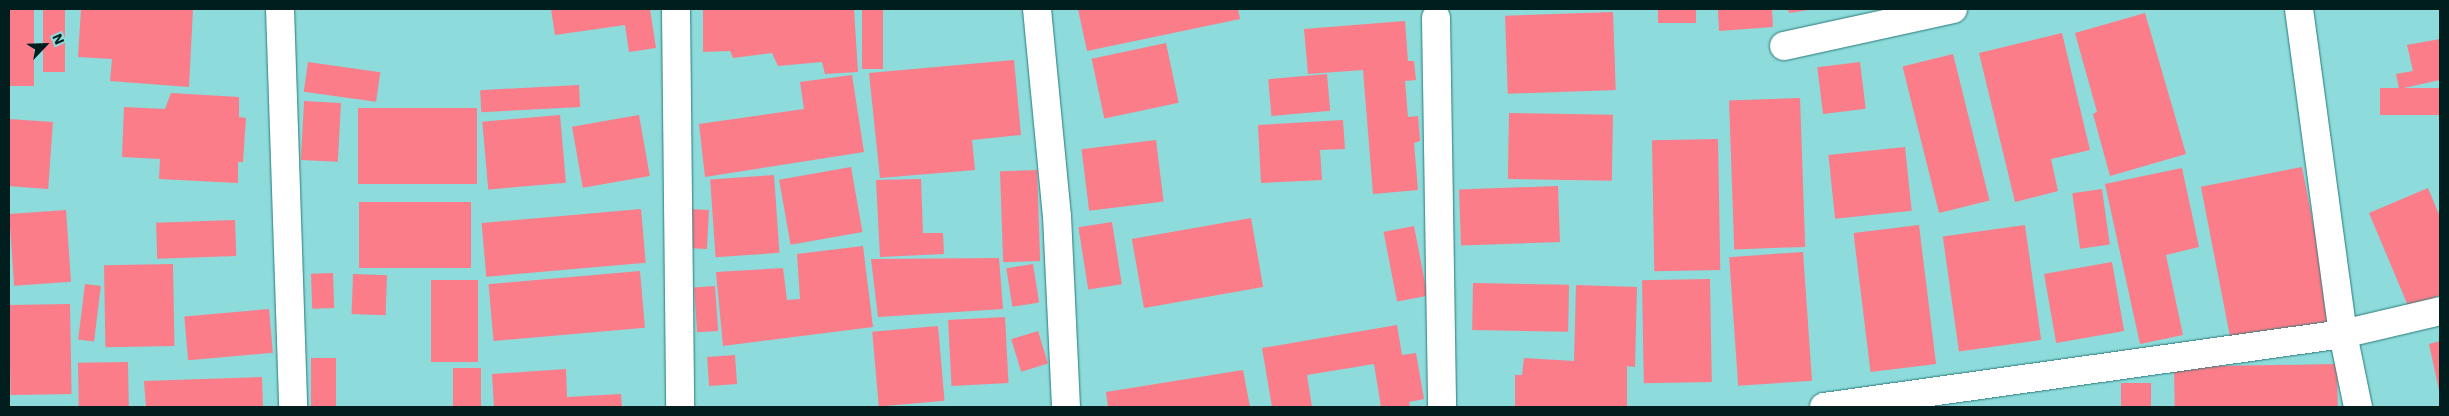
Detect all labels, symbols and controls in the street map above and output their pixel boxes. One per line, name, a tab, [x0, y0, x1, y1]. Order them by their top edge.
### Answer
north arrow	[20, 20, 70, 70]
text: N	[49, 31, 68, 47]

